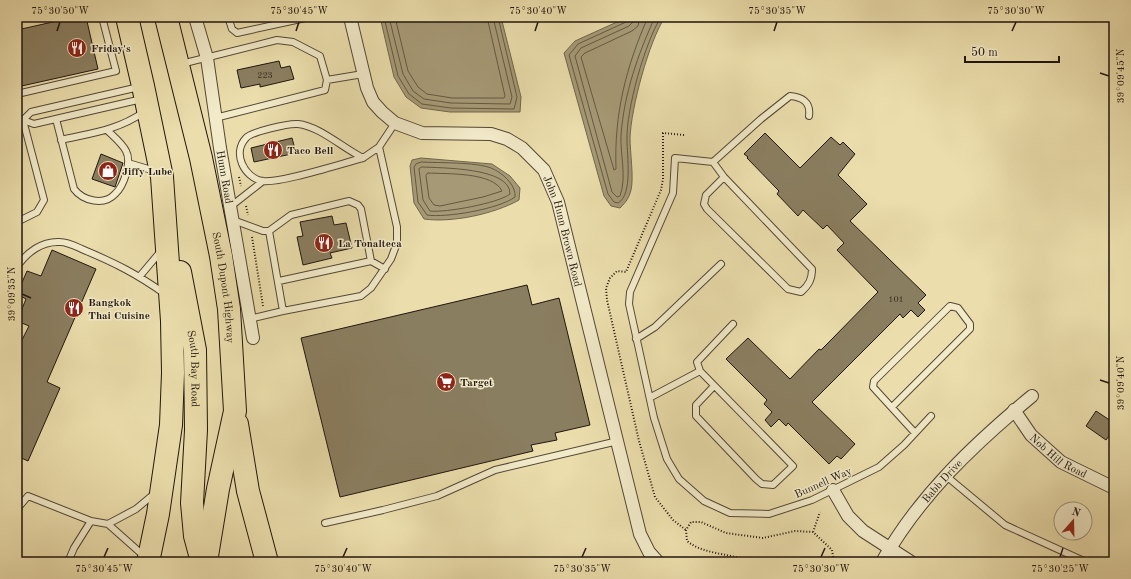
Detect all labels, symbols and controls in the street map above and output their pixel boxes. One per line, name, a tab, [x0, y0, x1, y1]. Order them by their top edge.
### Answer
text: 75°30'50"W	[31, 6, 89, 16]
text: 75°30'45"W	[270, 6, 328, 16]
text: 75°30'40"W	[509, 6, 567, 16]
text: 75°30'35"W	[748, 6, 806, 16]
text: 75°30'30"W	[987, 6, 1045, 16]
restaurant icon: Friday's	[66, 37, 88, 59]
scale bar	[965, 38, 1059, 64]
place label: Friday's	[91, 44, 131, 55]
text: 50 m	[971, 46, 998, 59]
text: 39°09'45"N	[1116, 48, 1126, 103]
house number: 223	[257, 71, 273, 80]
restaurant icon: Taco Bell	[262, 139, 284, 161]
place label: Taco Bell	[287, 146, 334, 157]
street label: Hunn Road	[213, 150, 234, 205]
shop icon: Jiffy Lube	[97, 160, 119, 182]
place label: Jiffy Lube	[122, 167, 172, 178]
street label: John Hunn Brown Road	[540, 174, 583, 288]
street label: South Dupont Highway	[209, 231, 235, 344]
restaurant icon: La Tonalteca	[313, 232, 335, 254]
place label: La Tonalteca	[338, 239, 402, 250]
text: 39°09'35"N	[7, 266, 17, 321]
house number: 101	[888, 295, 904, 304]
restaurant icon: Bangkok Thai Cuisine	[63, 297, 85, 319]
place label: Bangkok Thai Cuisine	[88, 298, 150, 322]
street label: South Bay Road	[184, 329, 200, 408]
text: 39°09'40"N	[1116, 355, 1126, 410]
supermarket icon: Target	[435, 371, 457, 393]
place label: Target	[460, 378, 493, 389]
street label: Nob Hill Road	[1027, 433, 1088, 481]
street label: Babb Drive	[921, 458, 965, 505]
street label: Bunnell Way	[793, 466, 854, 501]
north arrow	[1053, 501, 1093, 541]
text: N	[1070, 506, 1082, 520]
text: 75°30'45"W	[75, 564, 133, 574]
text: 75°30'40"W	[314, 564, 372, 574]
text: 75°30'35"W	[553, 564, 611, 574]
text: 75°30'30"W	[792, 564, 850, 574]
text: 75°30'25"W	[1031, 564, 1089, 574]

